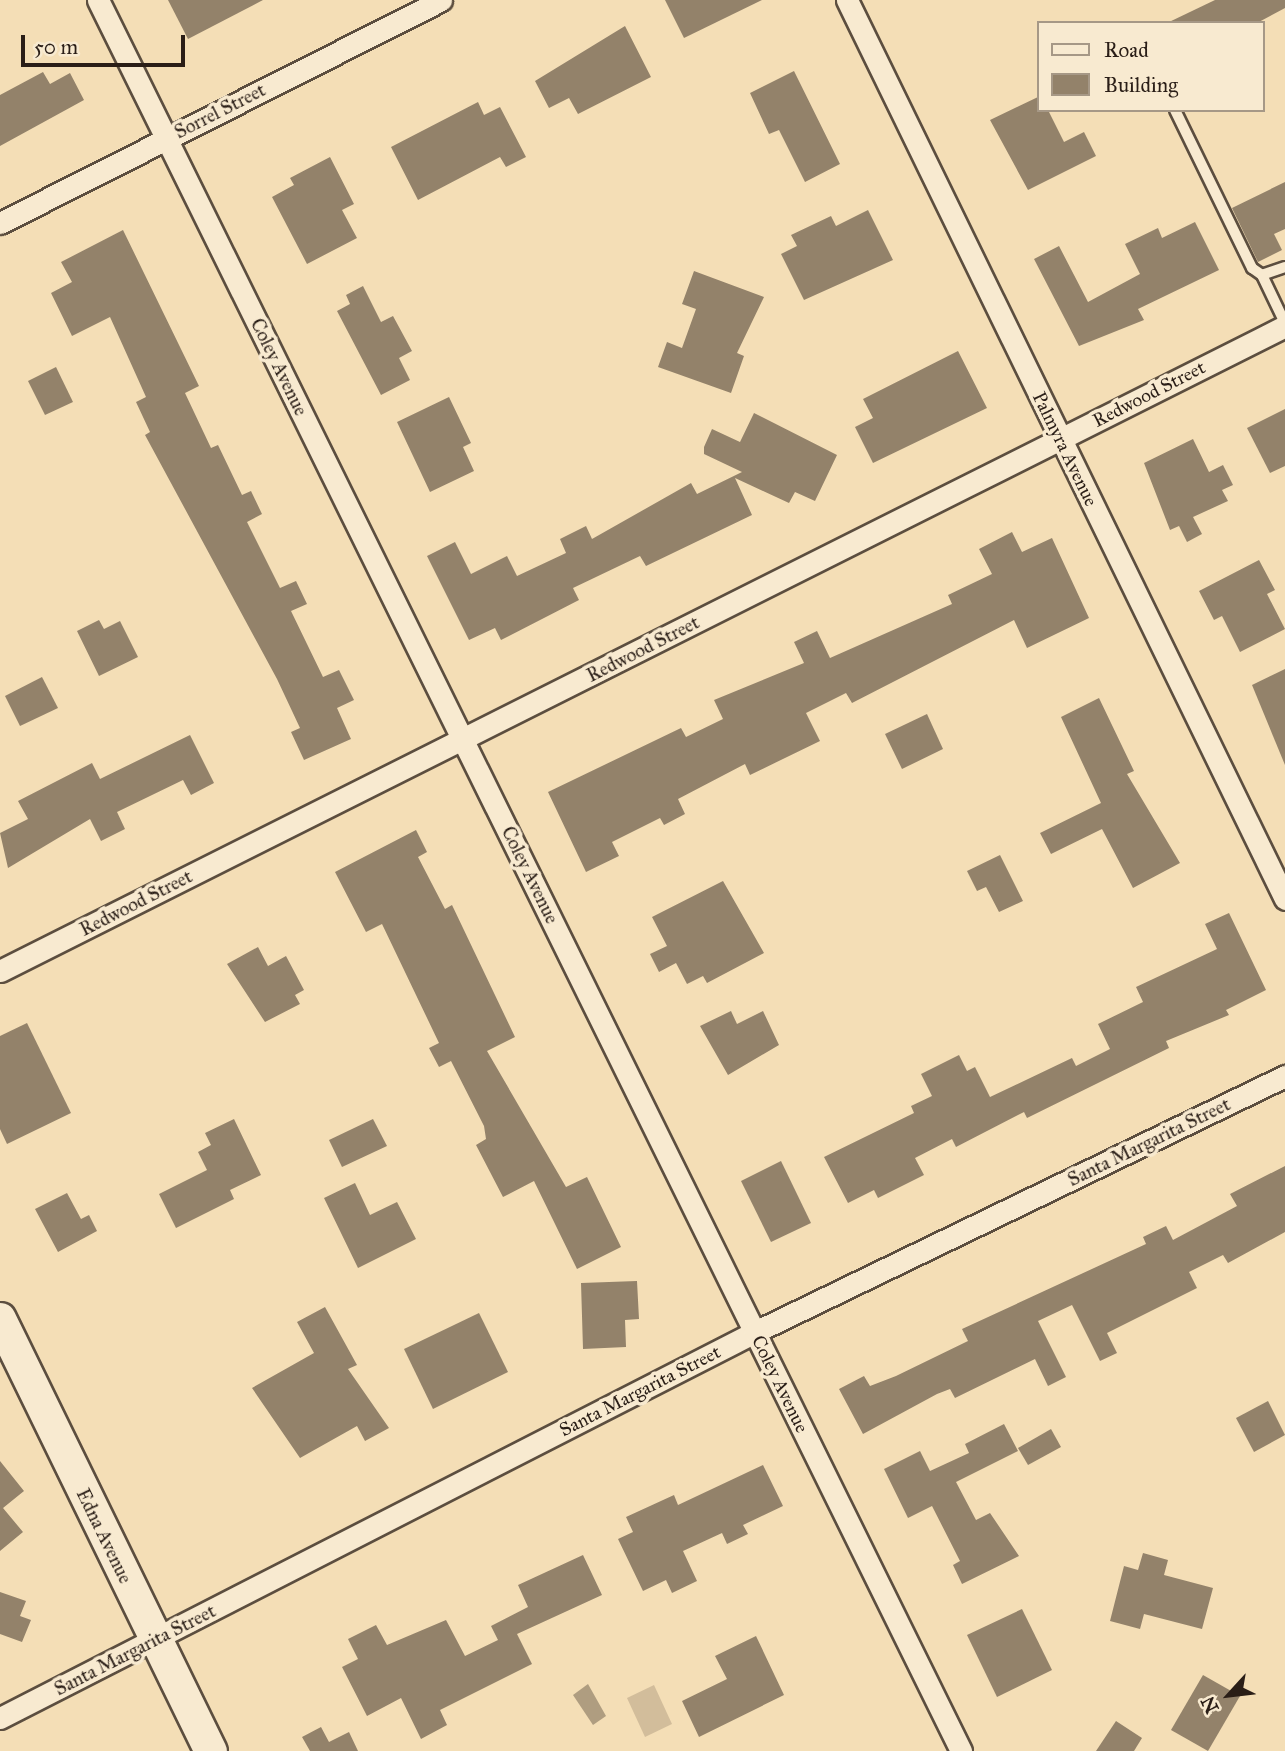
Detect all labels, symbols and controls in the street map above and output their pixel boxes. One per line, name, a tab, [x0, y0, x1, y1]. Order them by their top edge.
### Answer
scale bar	[24, 21, 189, 65]
legend	[1036, 21, 1264, 112]
text: 50 m	[34, 34, 78, 60]
text: Road	[1104, 37, 1149, 63]
text: Building	[1104, 72, 1178, 98]
street label: Sorrel Street	[171, 78, 269, 144]
street label: Coley Avenue	[246, 315, 312, 419]
street label: Redwood Street	[1089, 356, 1209, 432]
street label: Palmyra Avenue	[1027, 388, 1103, 510]
street label: Redwood Street	[583, 611, 703, 687]
street label: Coley Avenue	[497, 823, 563, 927]
street label: Redwood Street	[76, 865, 196, 941]
street label: Santa Margarita Street	[1064, 1093, 1234, 1191]
street label: Coley Avenue	[747, 1332, 813, 1436]
street label: Santa Margarita Street	[556, 1340, 724, 1442]
street label: Edna Avenue	[71, 1485, 137, 1587]
street label: Santa Margarita Street	[51, 1599, 219, 1701]
north arrow	[1194, 1660, 1264, 1730]
text: N	[1196, 1692, 1224, 1717]

